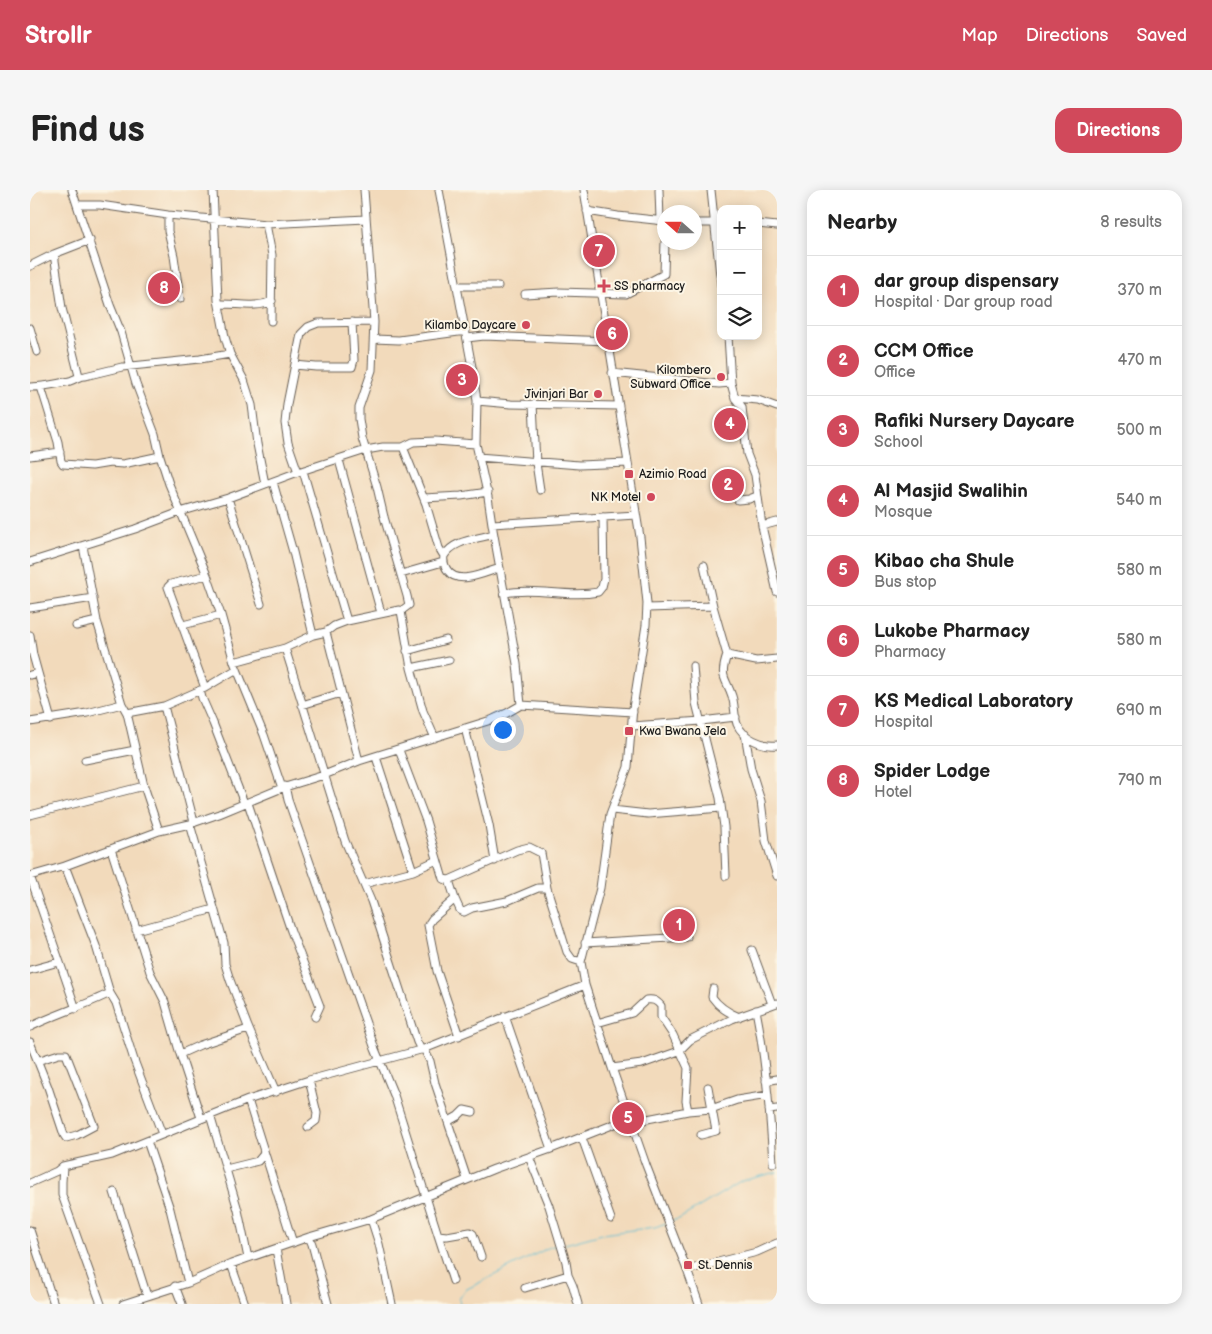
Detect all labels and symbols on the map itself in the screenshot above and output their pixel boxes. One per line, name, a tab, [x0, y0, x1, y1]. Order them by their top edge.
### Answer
north arrow	[657, 205, 702, 250]
pin: 7	[583, 232, 615, 270]
pin: 8	[148, 269, 180, 307]
place label: SS pharmacy	[614, 279, 685, 294]
marker: SS pharmacy	[598, 280, 610, 292]
pin: 6	[596, 315, 628, 353]
place label: Kilambo Daycare	[424, 318, 516, 333]
marker: Kilambo Daycare	[520, 319, 532, 331]
pin: 3	[446, 361, 478, 399]
place label: Kilombero Subward Office	[630, 363, 711, 392]
marker: Kilombero Subward Office	[715, 371, 727, 383]
place label: Jivinjari Bar	[524, 387, 589, 402]
marker: Jivinjari Bar	[592, 388, 604, 400]
pin: 4	[714, 405, 746, 443]
pin: 2	[712, 466, 744, 504]
place label: Azimio Road	[639, 467, 707, 482]
marker: Azimio Road	[623, 468, 635, 480]
place label: NK Motel	[591, 490, 641, 505]
marker: NK Motel	[645, 491, 657, 503]
your location	[490, 717, 516, 743]
place label: Kwa Bwana Jela	[639, 724, 726, 739]
marker: Kwa Bwana Jela	[623, 725, 635, 737]
pin: 1	[663, 906, 695, 944]
pin: 5	[612, 1099, 644, 1137]
place label: St. Dennis	[698, 1258, 753, 1273]
marker: St. Dennis	[682, 1259, 694, 1271]

